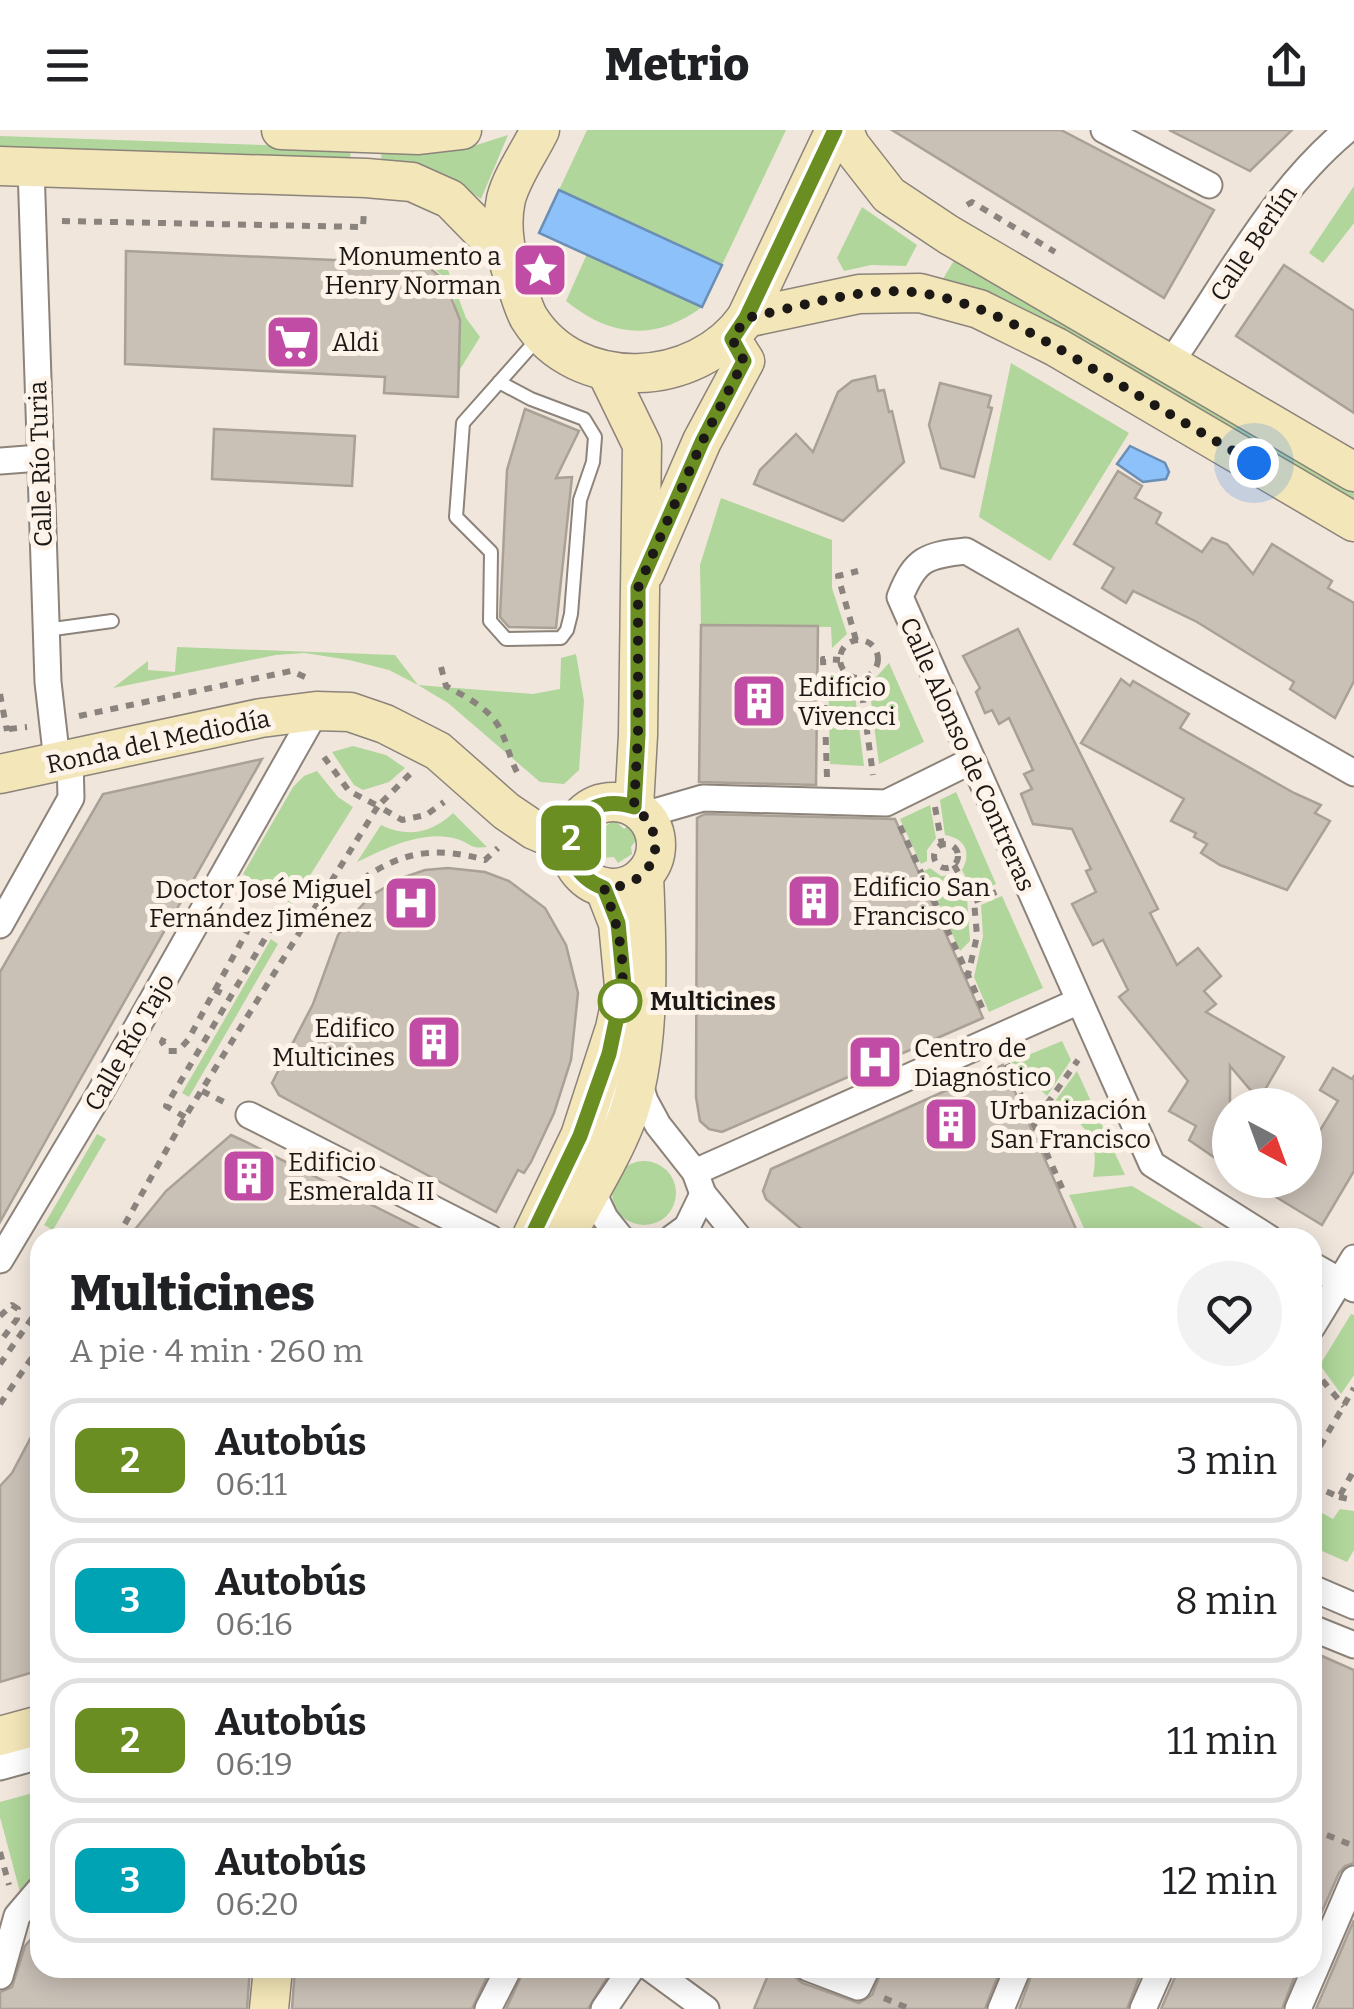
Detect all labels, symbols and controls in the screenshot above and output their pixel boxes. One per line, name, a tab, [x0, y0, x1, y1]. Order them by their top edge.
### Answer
icon: menu	[40, 38, 95, 93]
text: Metrio	[605, 38, 749, 92]
icon: share	[1259, 38, 1314, 93]
street label: Calle Berlín	[1204, 180, 1304, 307]
place icon: Monumento a Henry Norman	[510, 240, 570, 300]
place label: Monumento a Henry Norman	[325, 242, 501, 301]
supermarket icon: Aldi	[263, 312, 323, 372]
place label: Aldi	[332, 328, 379, 358]
street label: Calle Río Turia	[23, 380, 59, 548]
your location	[1229, 438, 1279, 488]
street label: Calle Alonso de Contreras	[893, 613, 1041, 896]
building icon: Edificio Vivencci	[729, 671, 789, 731]
place label: Edificio Vivencci	[798, 673, 896, 732]
street label: Ronda del Mediodía	[44, 704, 273, 780]
line badge: 2	[538, 806, 604, 870]
text: 2	[561, 817, 581, 859]
building icon: Edificio San Francisco	[784, 871, 844, 931]
hospital icon: Doctor José Miguel Fernández Jiménez	[381, 873, 441, 933]
place label: Edificio San Francisco	[853, 873, 990, 932]
place label: Doctor José Miguel Fernández Jiménez	[149, 875, 372, 934]
street label: Calle Río Tajo	[79, 969, 181, 1116]
marker: Multicines	[599, 980, 641, 1022]
place label: Multicines	[650, 987, 776, 1017]
building icon: Edifico Multicines	[404, 1012, 464, 1072]
place label: Edifico Multicines	[272, 1014, 395, 1073]
hospital icon: Centro de Diagnóstico	[845, 1032, 905, 1092]
place label: Centro de Diagnóstico	[914, 1034, 1051, 1093]
north arrow	[1212, 1088, 1322, 1198]
map controls	[1212, 1088, 1322, 1198]
building icon: Urbanización San Francisco	[921, 1094, 981, 1154]
place label: Urbanización San Francisco	[990, 1096, 1151, 1155]
building icon: Edificio Esmeralda II	[219, 1146, 279, 1206]
place label: Edificio Esmeralda II	[288, 1148, 434, 1207]
button: heart	[1177, 1261, 1282, 1366]
text: Multicines	[70, 1265, 315, 1323]
text: A pie · 4 min · 260 m	[70, 1332, 363, 1370]
text: Autobús	[215, 1419, 367, 1465]
text: 3 min	[1176, 1438, 1277, 1484]
text: 2	[120, 1439, 140, 1481]
text: 06:11	[215, 1465, 287, 1503]
text: Autobús	[215, 1559, 367, 1605]
text: 8 min	[1175, 1578, 1277, 1624]
text: 3	[120, 1579, 140, 1621]
text: 06:16	[215, 1605, 293, 1643]
text: Autobús	[215, 1699, 367, 1745]
text: 11 min	[1167, 1718, 1277, 1764]
text: 2	[120, 1719, 140, 1761]
text: 06:19	[215, 1745, 293, 1783]
text: Autobús	[215, 1839, 367, 1885]
text: 12 min	[1162, 1858, 1277, 1904]
text: 3	[120, 1859, 140, 1901]
text: 06:20	[215, 1885, 299, 1923]

